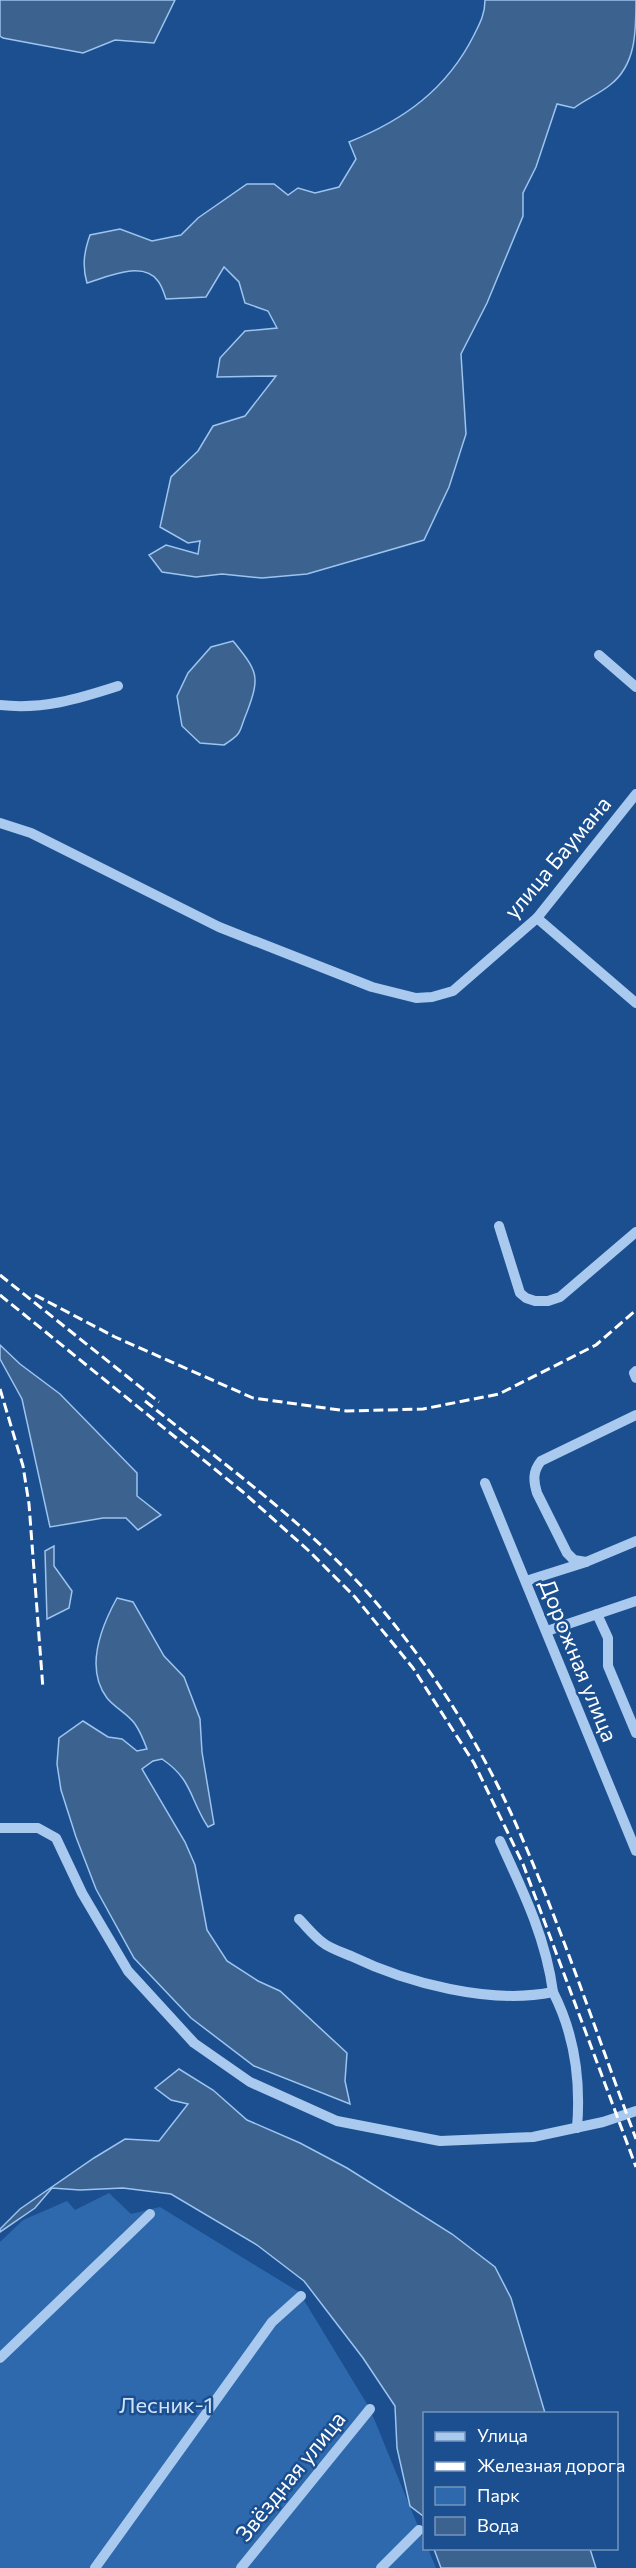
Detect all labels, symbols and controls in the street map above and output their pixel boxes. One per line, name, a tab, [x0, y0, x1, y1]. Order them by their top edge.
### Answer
street label: улица Баумана	[498, 790, 616, 924]
street label: Дорожная улица	[534, 1575, 624, 1745]
park label: Лесник-1	[119, 2391, 213, 2418]
street label: Звёздная улица	[229, 2406, 351, 2546]
legend	[423, 2412, 618, 2550]
text: Улица	[477, 2424, 528, 2446]
text: Железная дорога	[477, 2454, 625, 2476]
text: Парк	[477, 2484, 520, 2506]
text: Вода	[477, 2514, 519, 2536]

